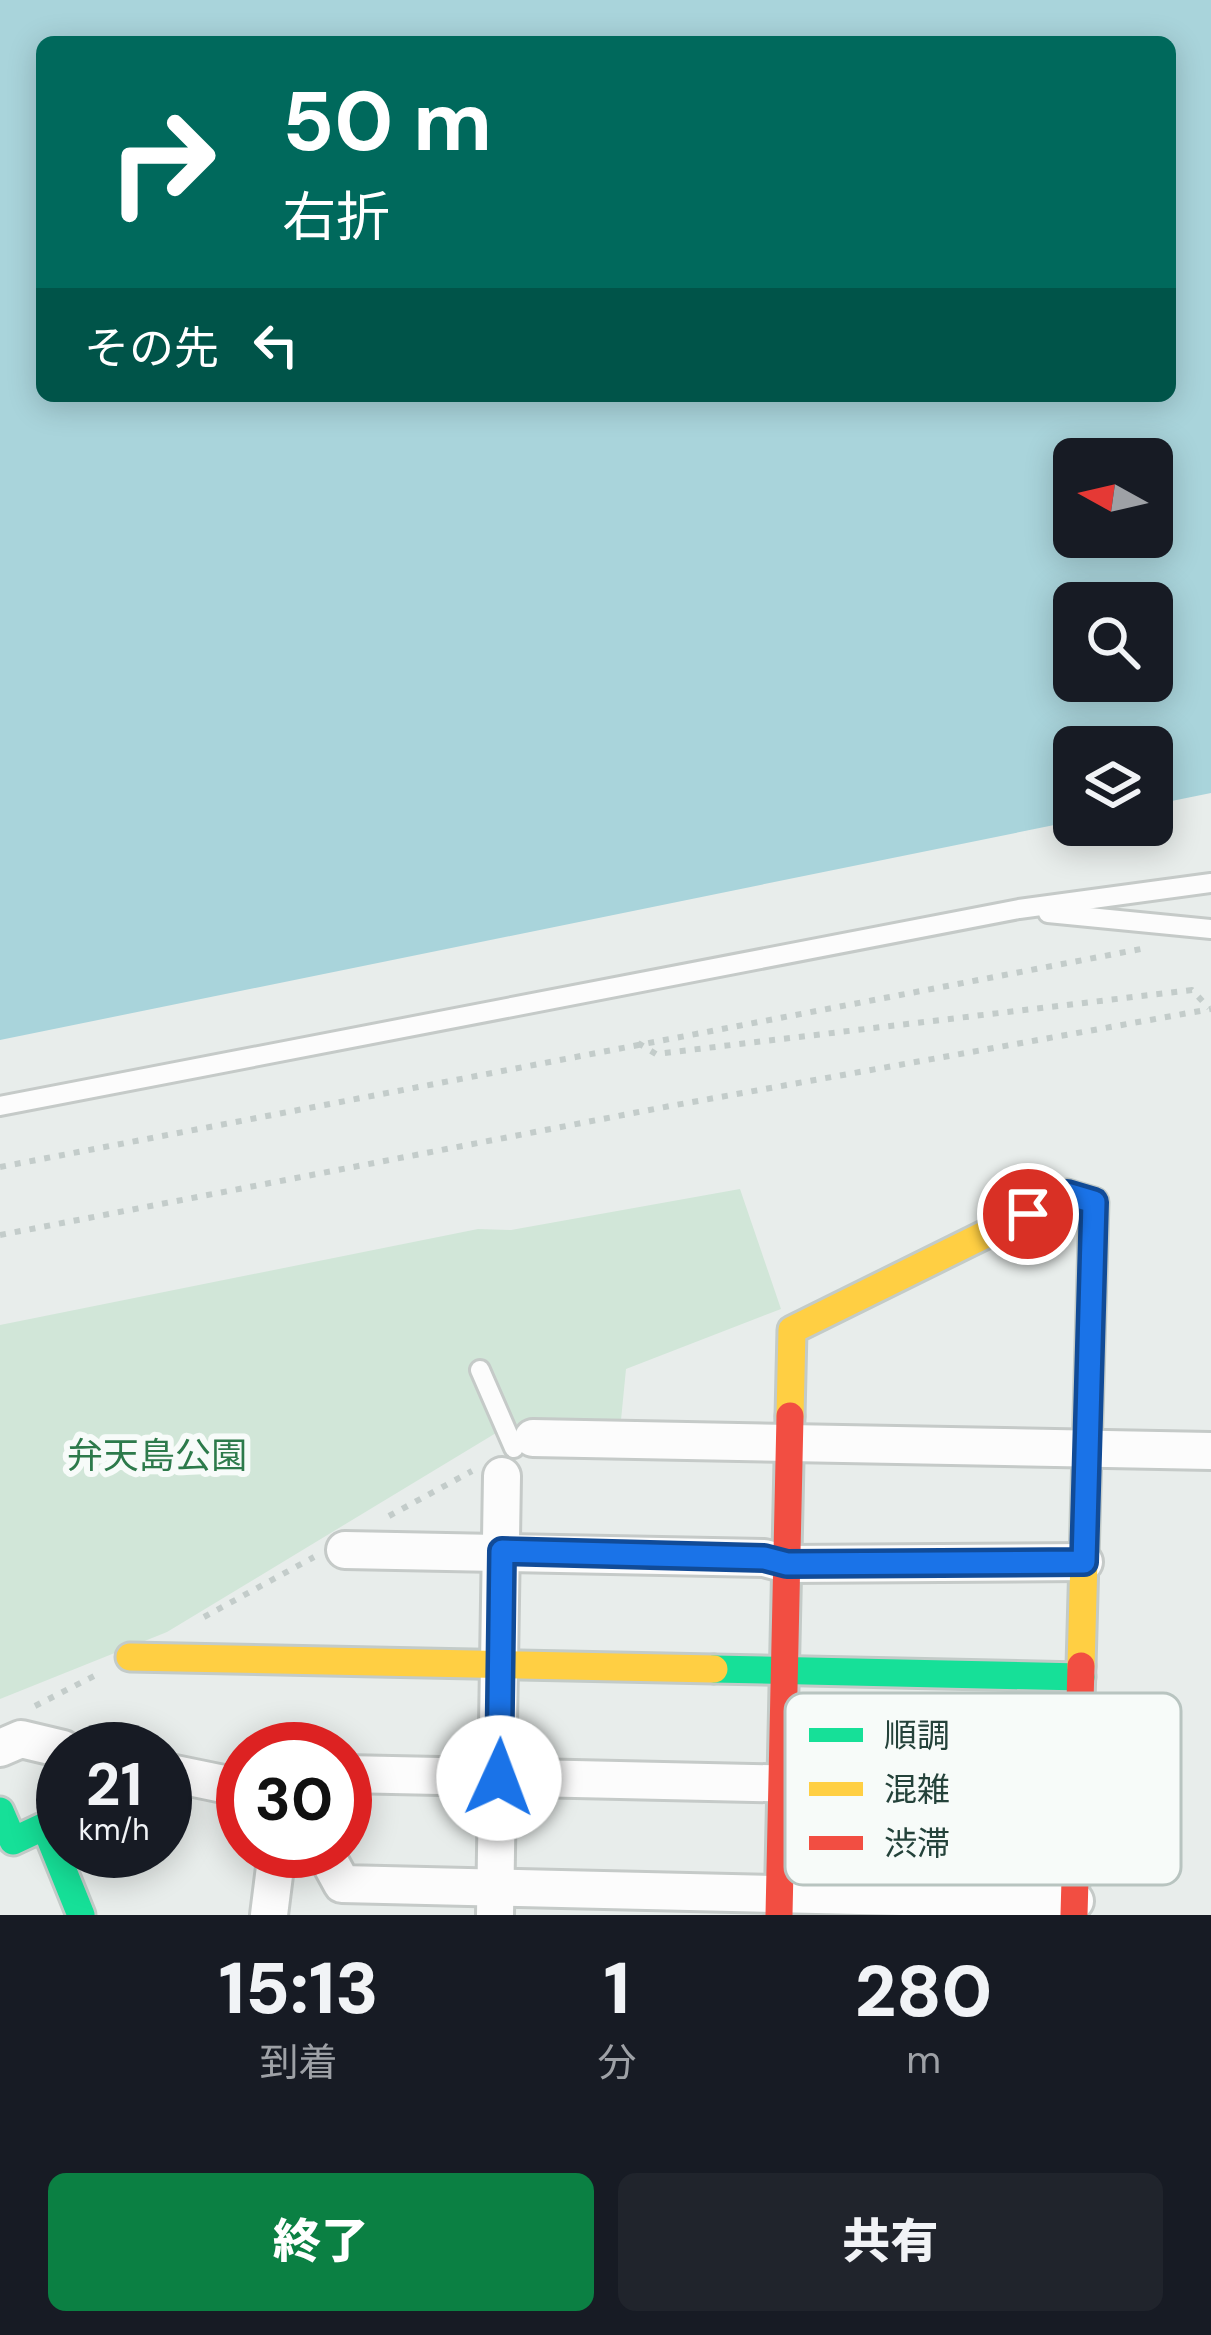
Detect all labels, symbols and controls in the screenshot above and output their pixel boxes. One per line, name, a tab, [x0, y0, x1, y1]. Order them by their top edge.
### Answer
text: 50 m	[282, 67, 492, 176]
icon: right	[84, 84, 240, 240]
text: 右折	[282, 182, 390, 253]
icon: left	[243, 312, 309, 378]
text: その先	[84, 319, 219, 378]
north arrow	[1053, 438, 1173, 558]
map controls	[1053, 438, 1173, 846]
button: search	[1053, 582, 1173, 702]
button: layers	[1053, 726, 1173, 846]
pin	[977, 1163, 1079, 1265]
icon: arrive	[995, 1181, 1061, 1247]
park label: 弁天島公園	[67, 1432, 247, 1479]
legend	[785, 1693, 1181, 1885]
text: 順調	[884, 1714, 950, 1757]
position arrow	[436, 1715, 562, 1841]
speed limit sign: 30	[216, 1722, 372, 1878]
text: 21	[86, 1745, 142, 1824]
text: 混雑	[884, 1768, 950, 1811]
text: km/h	[79, 1810, 149, 1849]
text: 渋滞	[884, 1822, 950, 1865]
text: 15:13	[219, 1942, 379, 2035]
text: 1	[603, 1942, 630, 2035]
text: 280	[855, 1945, 992, 2038]
text: m	[906, 2034, 941, 2085]
text: 到着	[260, 2037, 338, 2088]
text: 分	[597, 2037, 636, 2088]
button: 終了	[48, 2173, 594, 2311]
button: 共有	[618, 2173, 1163, 2311]

